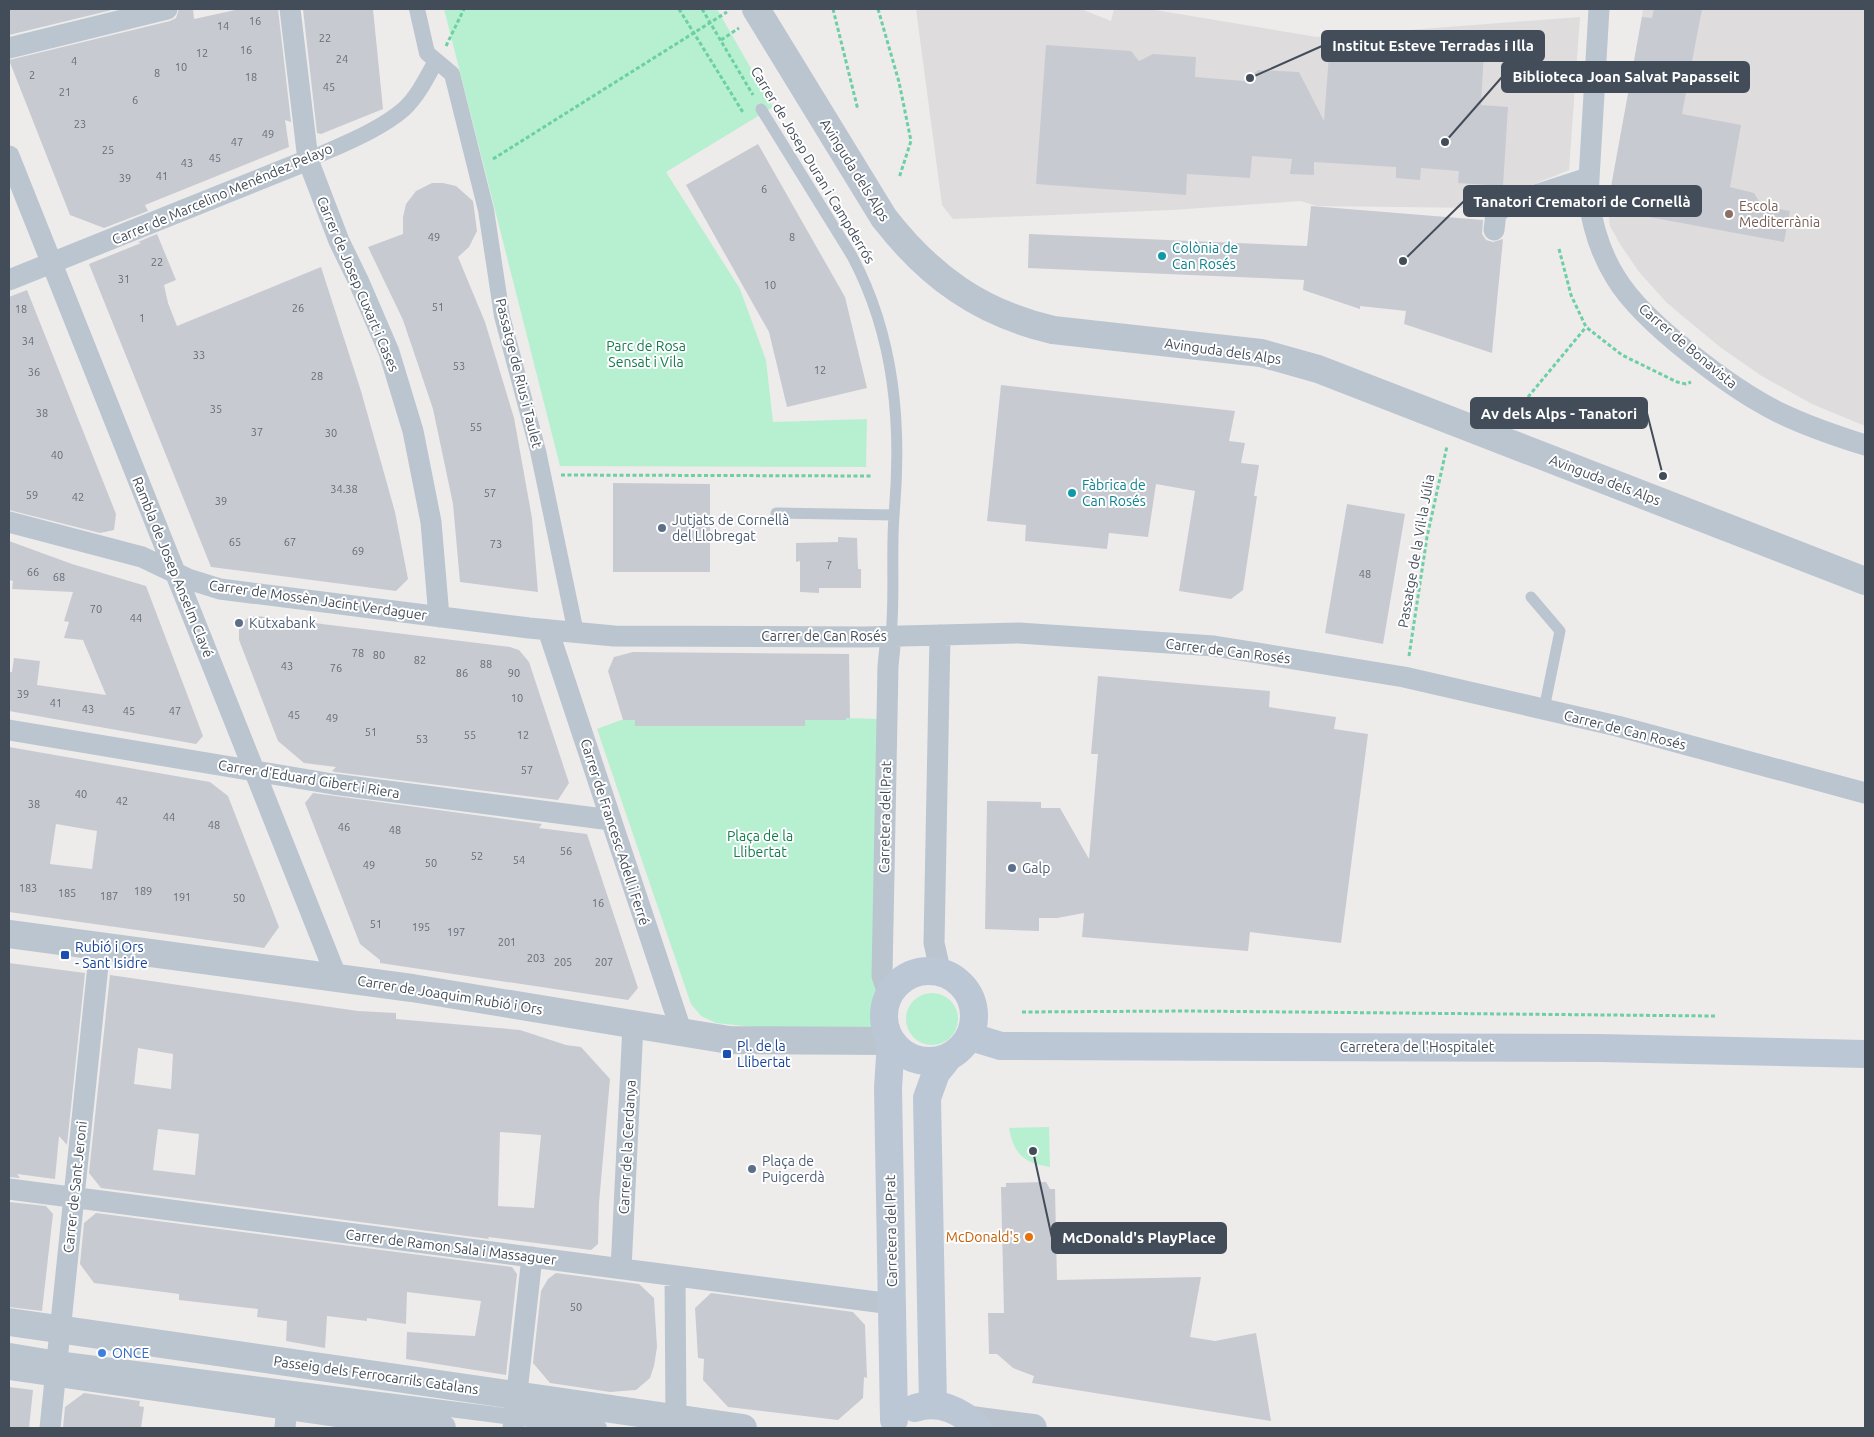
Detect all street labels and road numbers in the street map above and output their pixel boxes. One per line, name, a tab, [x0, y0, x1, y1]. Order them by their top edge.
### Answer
street label: Carrer de Josep Duran i Campderrós	[748, 64, 878, 266]
street label: Avinguda dels Alps	[817, 116, 893, 224]
street label: Carrer de Marcelino Menéndez Pelayo	[109, 140, 335, 248]
street label: Carrer de Josep Cuxart i Cases	[314, 194, 402, 374]
street label: Passatge de Rius i Taulet	[493, 296, 545, 450]
street label: Carrer de Bonavista	[1636, 300, 1740, 392]
street label: Avinguda dels Alps	[1164, 335, 1282, 367]
street label: Avinguda dels Alps	[1547, 451, 1663, 509]
street label: Passatge de la Vil·la Júlia	[1395, 473, 1437, 629]
street label: Rambla de Josep Anselm Clavé	[129, 474, 217, 660]
street label: Carrer de Mossèn Jacint Verdaguer	[208, 577, 429, 623]
street label: Carrer de Can Rosés	[761, 628, 887, 644]
street label: Carrer de Can Rosés	[1165, 635, 1291, 667]
street label: Carrer de Can Rosés	[1562, 707, 1688, 753]
street label: Carrer de Francesc Adell i Ferré	[577, 737, 653, 927]
street label: Carrer d'Eduard Gibert i Riera	[217, 757, 401, 801]
street label: Carretera del Prat	[876, 760, 894, 873]
street label: Carrer de Joaquim Rubió i Ors	[356, 972, 544, 1018]
street label: Carretera de l'Hospitalet	[1340, 1039, 1495, 1055]
street label: Carrer de la Cerdanya	[615, 1079, 639, 1215]
street label: Carrer de Sant Jeroni	[60, 1120, 90, 1254]
street label: Carretera del Prat	[882, 1174, 900, 1287]
street label: Carrer de Ramon Sala i Massaguer	[345, 1226, 558, 1268]
street label: Passeig dels Ferrocarrils Catalans	[273, 1353, 479, 1397]

